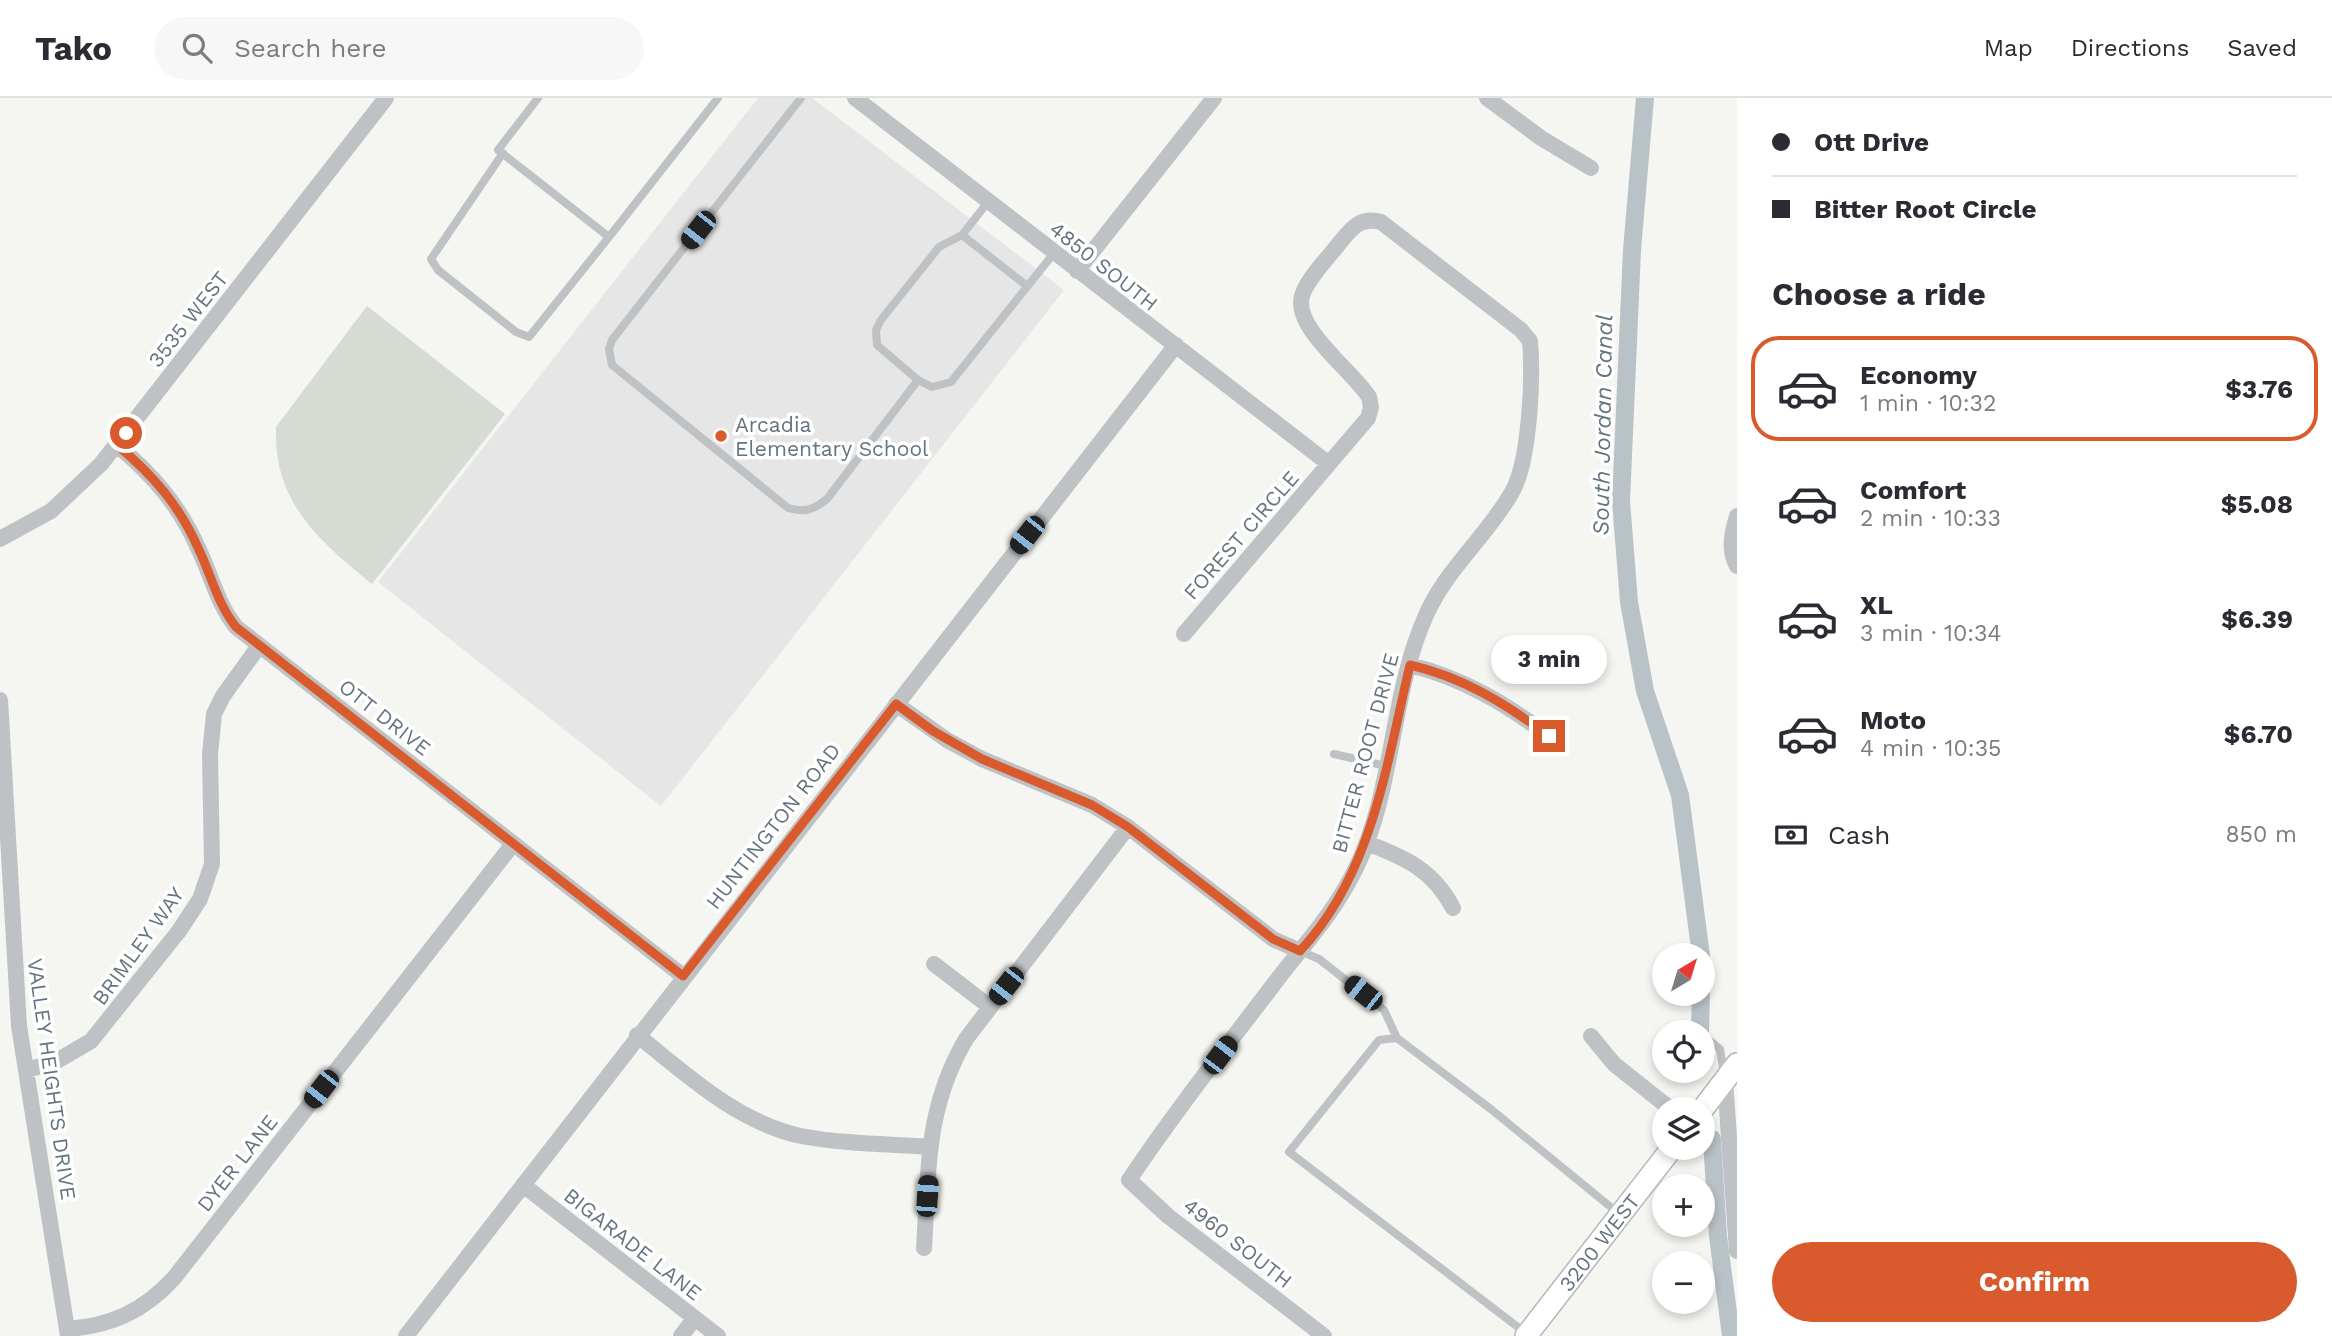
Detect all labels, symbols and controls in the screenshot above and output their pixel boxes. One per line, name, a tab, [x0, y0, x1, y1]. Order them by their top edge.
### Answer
search box	[154, 17, 644, 80]
text: Tako	[35, 29, 112, 68]
icon: search	[178, 29, 216, 67]
text: Search here	[234, 33, 387, 63]
text: Map	[1984, 34, 2033, 62]
text: Directions	[2071, 34, 2189, 62]
text: Saved	[2227, 34, 2297, 62]
text: Ott Drive	[1814, 127, 1929, 157]
text: Bitter Root Circle	[1814, 194, 2037, 224]
car	[677, 207, 720, 253]
street label: 4850 SOUTH	[1045, 216, 1163, 316]
street label: 3535 WEST	[143, 266, 233, 372]
text: Choose a ride	[1772, 275, 1986, 313]
water label: South Jordan Canal	[1588, 314, 1618, 536]
icon: car	[1776, 357, 1839, 420]
text: Economy	[1860, 360, 1977, 390]
text: $3.76	[2225, 374, 2293, 404]
text: 1 min · 10:32	[1860, 390, 1996, 417]
place label: Arcadia Elementary School	[735, 412, 929, 461]
route start	[110, 417, 142, 449]
marker: Arcadia Elementary School	[713, 428, 729, 444]
street label: FOREST CIRCLE	[1178, 465, 1304, 605]
icon: car	[1776, 472, 1839, 535]
text: Comfort	[1860, 475, 1966, 505]
text: $5.08	[2221, 489, 2293, 519]
text: 2 min · 10:33	[1860, 505, 2001, 532]
car	[1006, 512, 1049, 558]
icon: car	[1776, 587, 1839, 650]
text: XL	[1860, 590, 1893, 620]
text: $6.39	[2221, 604, 2293, 634]
text: 3 min · 10:34	[1860, 620, 2002, 647]
callout: 3 min	[1491, 634, 1607, 684]
text: 3 min	[1518, 646, 1580, 673]
street label: BITTER ROOT DRIVE	[1326, 650, 1404, 856]
street label: OTT DRIVE	[334, 673, 436, 761]
icon: car	[1776, 702, 1839, 765]
text: Moto	[1860, 705, 1926, 735]
text: $6.70	[2224, 719, 2293, 749]
route end	[1533, 720, 1565, 752]
text: 4 min · 10:35	[1860, 735, 2001, 762]
street label: HUNTINGTON ROAD	[700, 738, 846, 914]
icon: cash	[1772, 816, 1810, 854]
text: Cash	[1828, 820, 1890, 850]
text: 850 m	[2225, 821, 2297, 848]
street label: BRIMLEY WAY	[87, 882, 189, 1010]
north arrow	[1652, 943, 1715, 1006]
map controls	[1652, 943, 1715, 1314]
street label: VALLEY HEIGHTS DRIVE	[23, 957, 81, 1201]
car	[985, 963, 1028, 1009]
car	[1340, 972, 1387, 1014]
button: locate	[1652, 1020, 1715, 1083]
car	[1199, 1032, 1242, 1078]
car	[300, 1066, 343, 1112]
button: layers	[1652, 1097, 1715, 1160]
street label: DYER LANE	[191, 1110, 283, 1216]
car	[916, 1174, 939, 1218]
button: +	[1652, 1174, 1715, 1237]
street label: BIGARADE LANE	[559, 1183, 707, 1305]
street label: 3200 WEST	[1553, 1188, 1645, 1296]
street label: 4960 SOUTH	[1179, 1193, 1297, 1293]
button: Confirm	[1772, 1242, 2297, 1322]
button: −	[1652, 1251, 1715, 1314]

